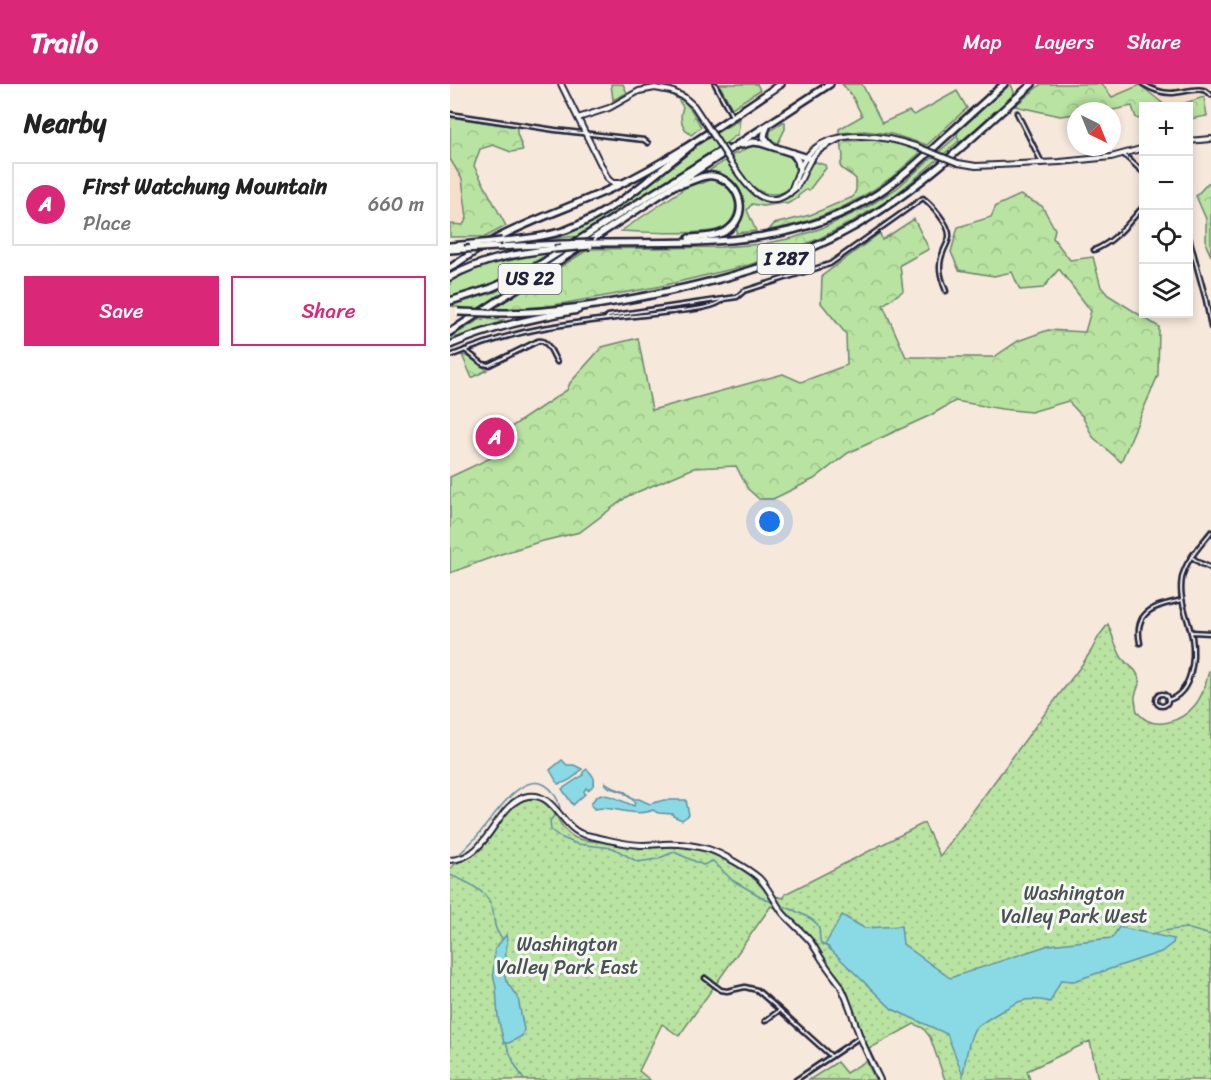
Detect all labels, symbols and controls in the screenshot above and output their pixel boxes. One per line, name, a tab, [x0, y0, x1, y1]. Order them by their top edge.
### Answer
text: Trailo	[30, 18, 98, 67]
text: Map	[963, 23, 1002, 61]
text: Layers	[1035, 23, 1094, 61]
text: Share	[1127, 23, 1181, 61]
text: Nearby	[24, 100, 106, 146]
north arrow	[1067, 102, 1121, 156]
map controls	[1139, 102, 1193, 318]
button: +	[1139, 102, 1193, 156]
button: −	[1139, 156, 1193, 210]
text: First Watchung Mountain	[83, 167, 327, 206]
text: A	[39, 187, 52, 222]
text: 660 m	[368, 187, 424, 222]
text: Place	[83, 206, 131, 241]
button: locate	[1139, 210, 1193, 264]
road number: I 287	[758, 244, 814, 274]
road number: US 22	[498, 264, 562, 294]
button: layers	[1139, 264, 1193, 318]
button: Save	[24, 276, 219, 346]
button: Share	[231, 276, 426, 346]
pin: A	[476, 414, 514, 460]
your location	[755, 507, 784, 536]
park label: Washington Valley Park West	[1001, 876, 1148, 934]
park label: Washington Valley Park East	[496, 927, 638, 985]

